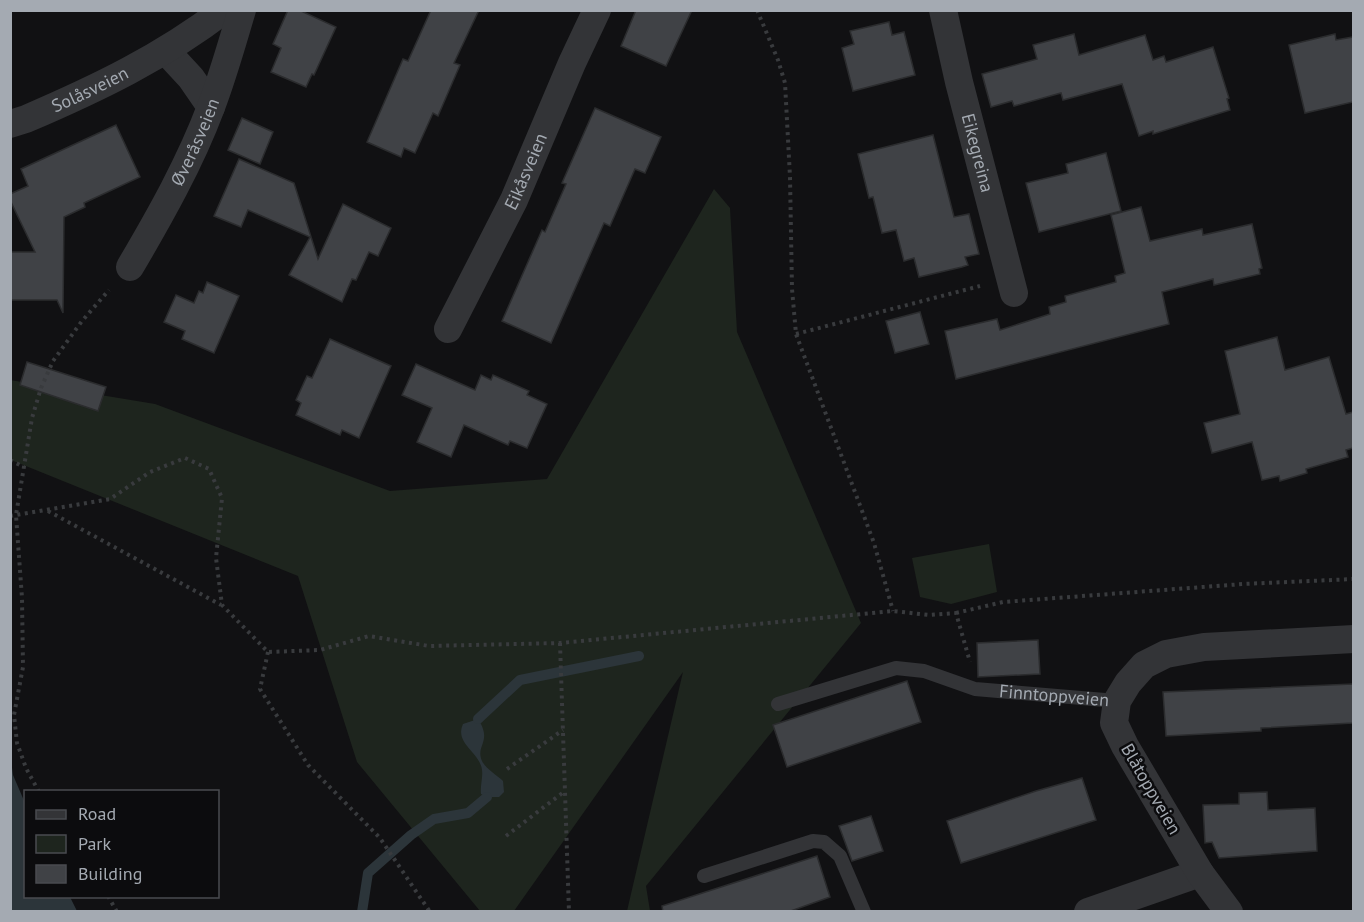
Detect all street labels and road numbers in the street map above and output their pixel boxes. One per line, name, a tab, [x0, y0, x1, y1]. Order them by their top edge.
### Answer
street label: Solåsveien	[48, 61, 132, 117]
street label: Øveråsveien	[165, 95, 224, 190]
street label: Eikegreina	[957, 111, 999, 195]
street label: Eikåsveien	[499, 129, 552, 213]
street label: Finntoppveien	[998, 679, 1110, 711]
street label: Blåtoppveien	[1116, 739, 1187, 838]

